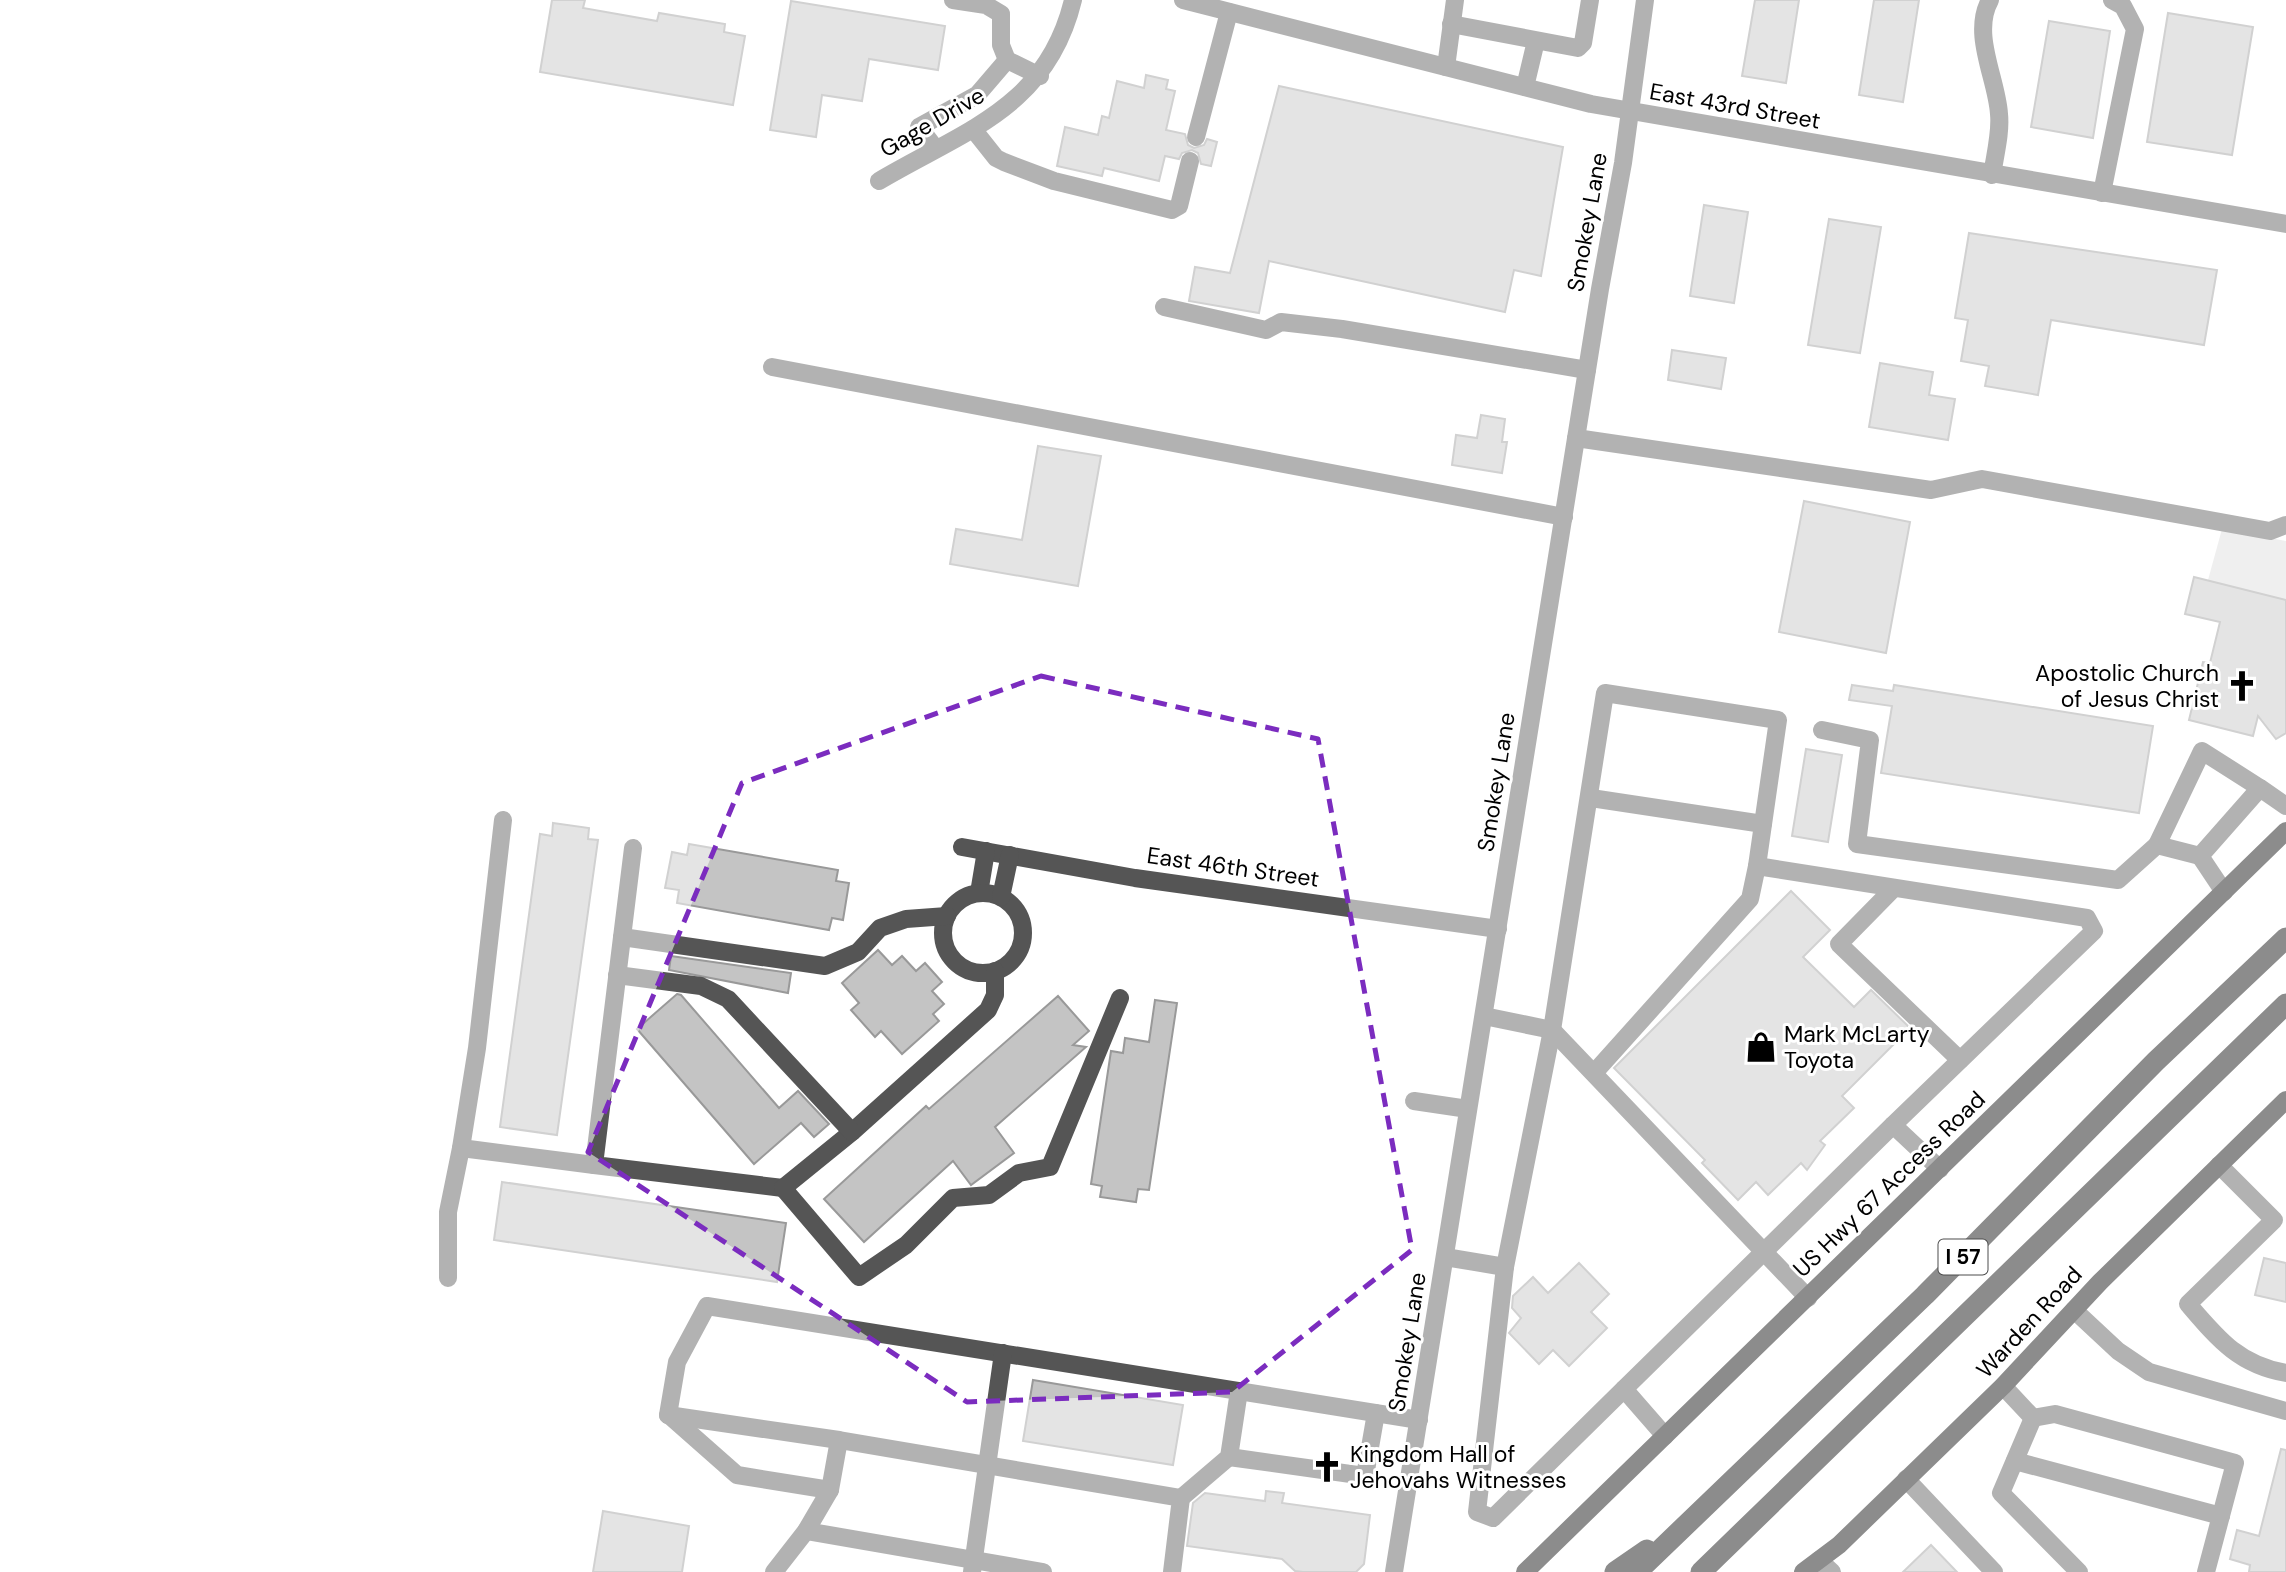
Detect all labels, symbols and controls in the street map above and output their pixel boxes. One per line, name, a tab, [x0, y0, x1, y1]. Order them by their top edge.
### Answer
street label: East 43rd Street	[1647, 76, 1823, 136]
street label: Gage Drive	[874, 80, 990, 164]
street label: Smokey Lane	[1560, 150, 1614, 294]
place label: Apostolic Church of Jesus Christ	[2035, 658, 2219, 714]
church icon: Apostolic Church of Jesus Christ	[2225, 669, 2259, 703]
street label: Smokey Lane	[1470, 710, 1522, 854]
street label: East 46th Street	[1145, 840, 1321, 894]
place label: Mark McLarty Toyota	[1784, 1019, 1930, 1075]
shop icon: Mark McLarty Toyota	[1744, 1030, 1778, 1064]
street label: US Hwy 67 Access Road	[1787, 1084, 1991, 1284]
road number: I 57	[1938, 1240, 1988, 1274]
street label: Warden Road	[1970, 1260, 2088, 1384]
street label: Smokey Lane	[1381, 1270, 1433, 1414]
place label: Kingdom Hall of Jehovahs Witnesses	[1350, 1439, 1567, 1495]
church icon: Kingdom Hall of Jehovahs Witnesses	[1310, 1450, 1344, 1484]

